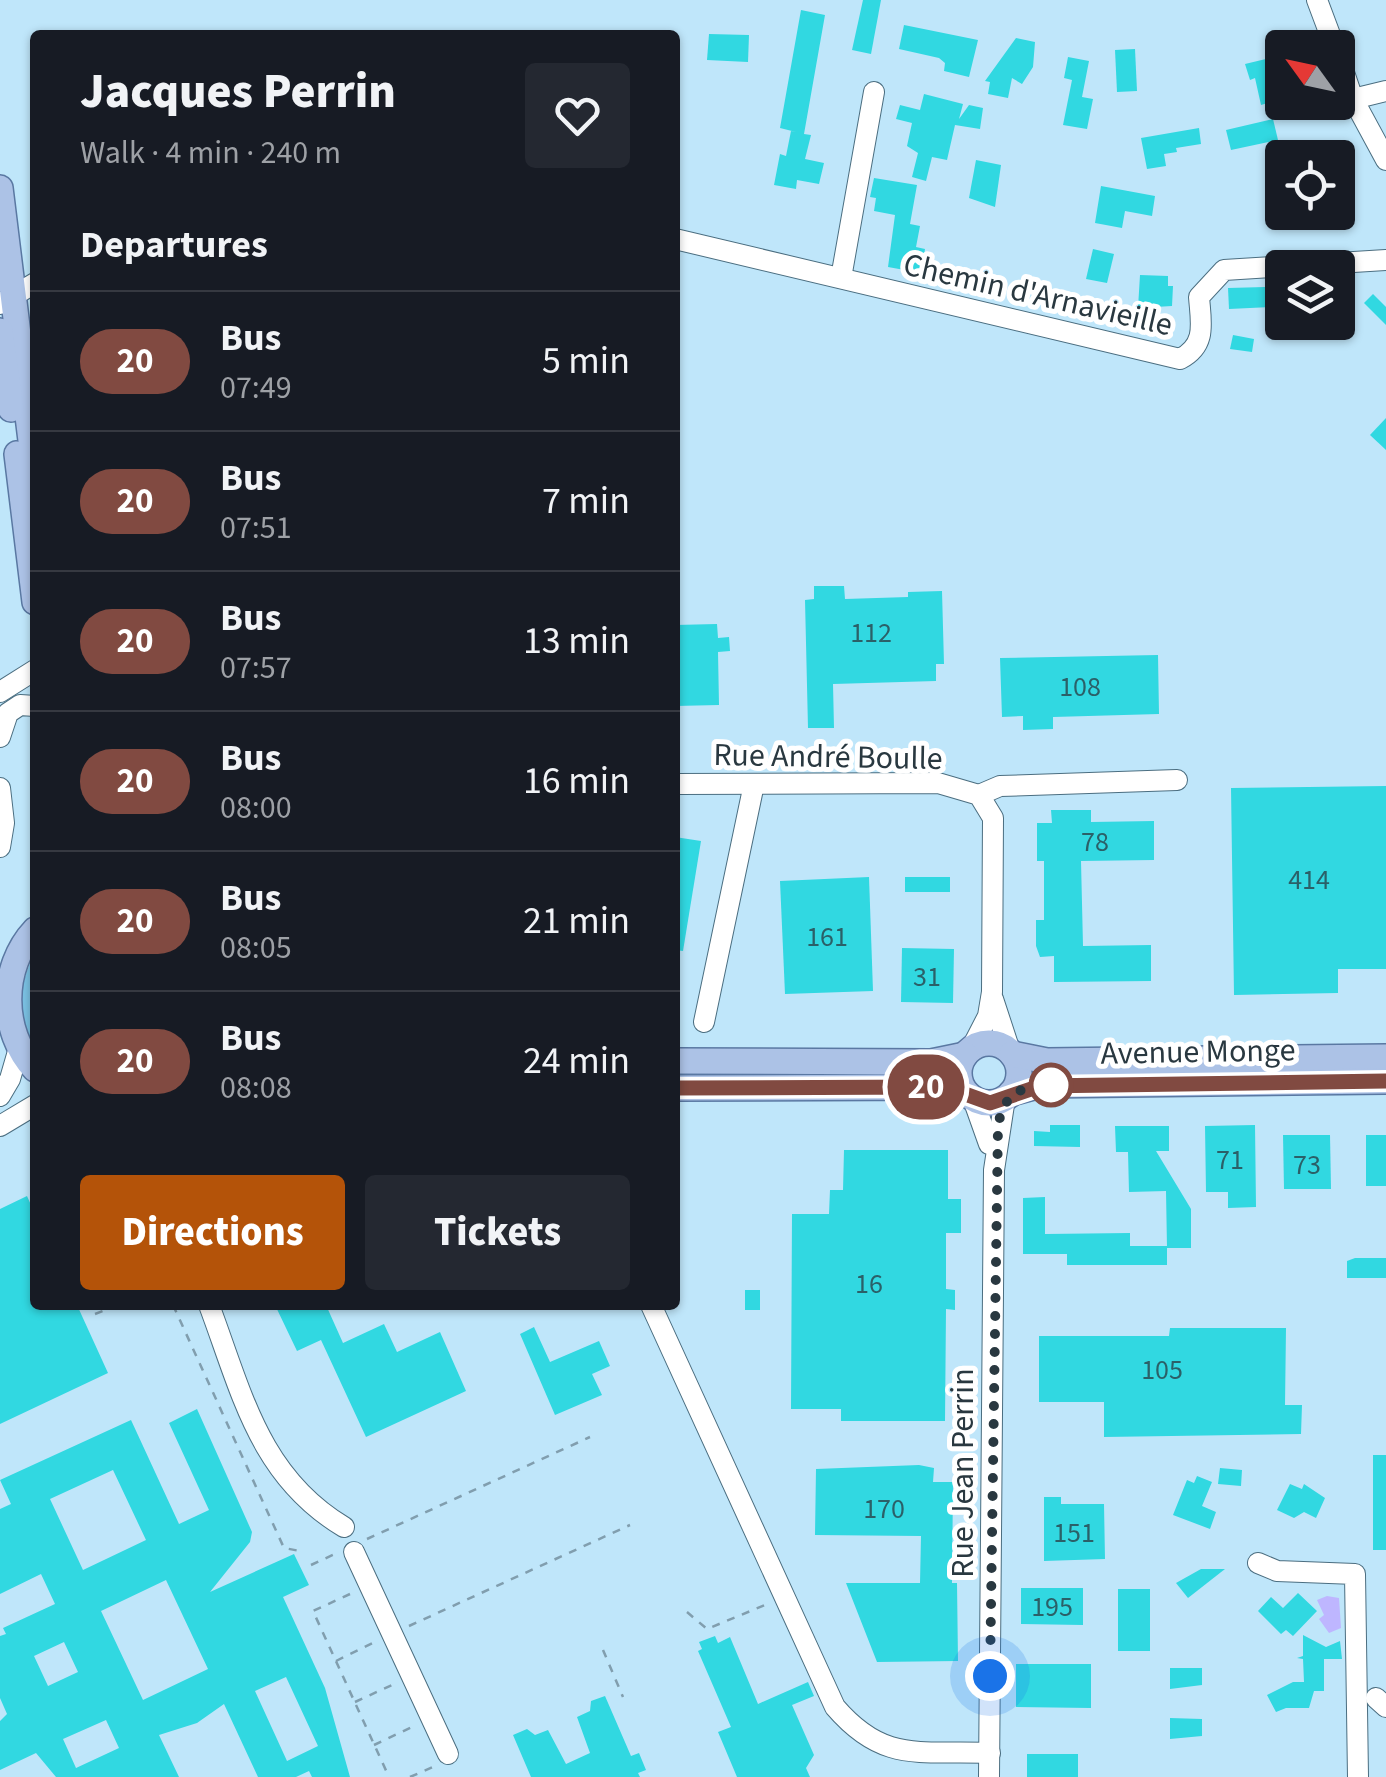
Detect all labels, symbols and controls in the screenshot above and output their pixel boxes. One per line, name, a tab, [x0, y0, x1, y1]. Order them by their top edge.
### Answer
north arrow	[1265, 30, 1355, 120]
map controls	[1265, 30, 1355, 340]
text: Jacques Perrin	[80, 58, 396, 126]
button: heart	[525, 63, 630, 168]
text: Walk · 4 min · 240 m	[80, 130, 341, 176]
button: locate	[1265, 140, 1355, 230]
text: Departures	[80, 218, 268, 272]
street label: Chemin d'Arnavieille	[899, 242, 1177, 348]
button: layers	[1265, 250, 1355, 340]
text: Bus	[220, 311, 281, 365]
text: 5 min	[542, 334, 630, 388]
text: 20	[117, 336, 153, 386]
text: 07:49	[220, 365, 292, 411]
text: Bus	[220, 451, 281, 505]
text: 7 min	[542, 474, 630, 528]
text: 20	[117, 476, 153, 526]
text: 07:51	[220, 505, 292, 551]
text: Bus	[220, 591, 281, 645]
house number: 112	[850, 613, 892, 653]
text: 13 min	[523, 614, 630, 668]
text: 20	[117, 616, 153, 666]
text: 07:57	[220, 645, 292, 691]
house number: 108	[1059, 667, 1101, 707]
text: Bus	[220, 731, 281, 785]
street label: Rue André Boulle	[713, 732, 943, 782]
text: 16 min	[523, 754, 630, 808]
text: 20	[117, 756, 153, 806]
text: 08:00	[220, 785, 292, 831]
house number: 78	[1081, 822, 1109, 862]
house number: 414	[1288, 860, 1330, 900]
text: Bus	[220, 871, 281, 925]
text: 21 min	[523, 894, 630, 948]
text: 20	[117, 896, 153, 946]
house number: 161	[806, 917, 848, 957]
text: 08:05	[220, 925, 292, 971]
house number: 31	[913, 957, 941, 997]
text: Bus	[220, 1011, 281, 1065]
street label: Avenue Monge	[1100, 1027, 1296, 1077]
text: 24 min	[523, 1034, 630, 1088]
text: 20	[117, 1036, 153, 1086]
line badge: 20	[881, 1054, 971, 1120]
text: 20	[908, 1062, 944, 1112]
unlabelled marker	[1030, 1064, 1072, 1106]
text: 08:08	[220, 1065, 292, 1111]
house number: 71	[1216, 1140, 1244, 1180]
house number: 73	[1293, 1145, 1321, 1185]
button: Directions	[80, 1175, 345, 1290]
button: Tickets	[365, 1175, 630, 1290]
house number: 16	[855, 1264, 883, 1304]
house number: 105	[1141, 1350, 1183, 1390]
street label: Rue Jean Perrin	[940, 1368, 986, 1578]
house number: 170	[863, 1489, 905, 1529]
house number: 151	[1053, 1513, 1095, 1553]
house number: 195	[1031, 1587, 1073, 1627]
your location	[965, 1651, 1015, 1701]

